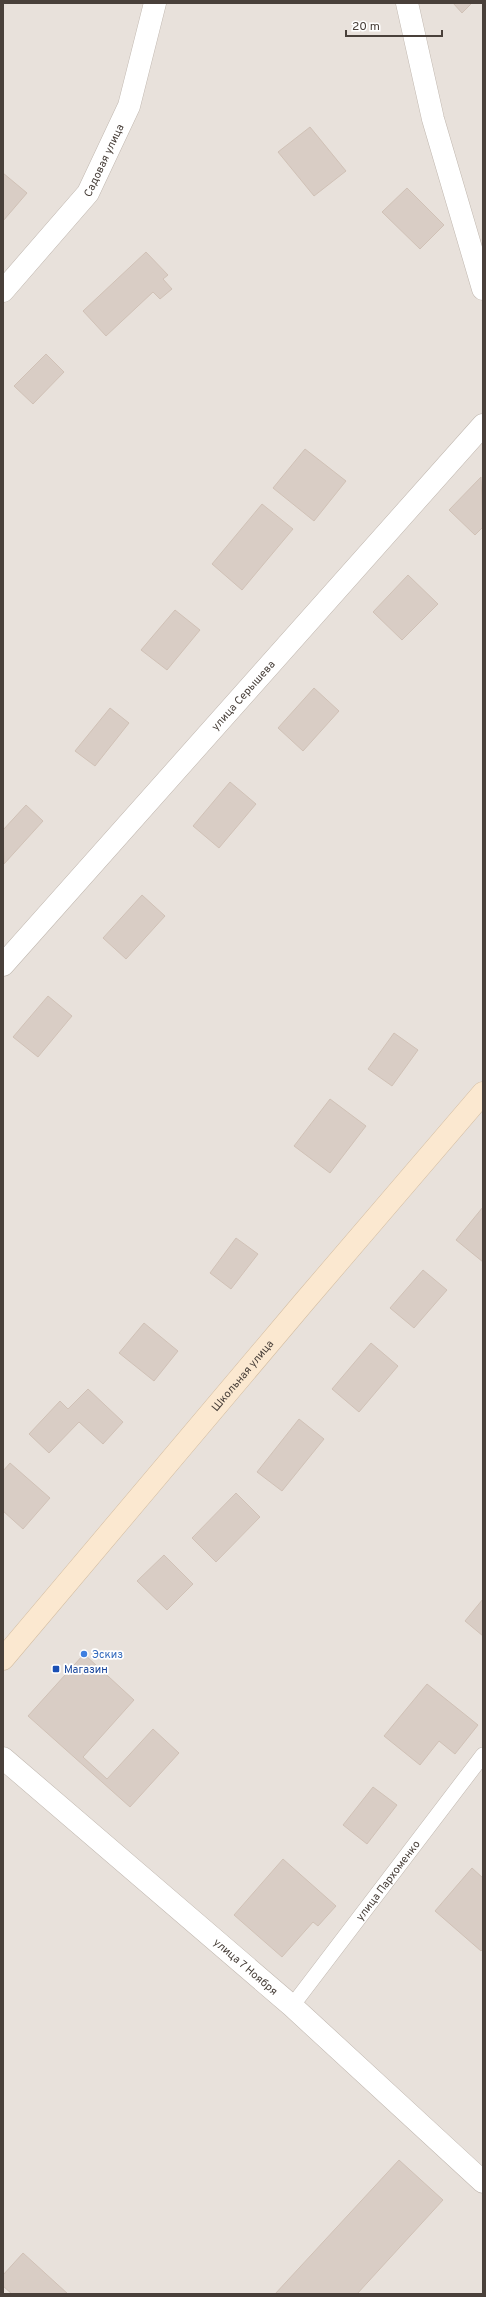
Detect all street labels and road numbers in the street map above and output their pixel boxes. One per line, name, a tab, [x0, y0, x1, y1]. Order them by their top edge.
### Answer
street label: Садовая улица	[81, 122, 128, 199]
street label: улица Серышева	[209, 658, 279, 734]
street label: Школьная улица	[209, 1337, 277, 1415]
street label: улица Пархоменко	[353, 1838, 424, 1924]
street label: улица 7 Ноября	[210, 1936, 280, 1999]

